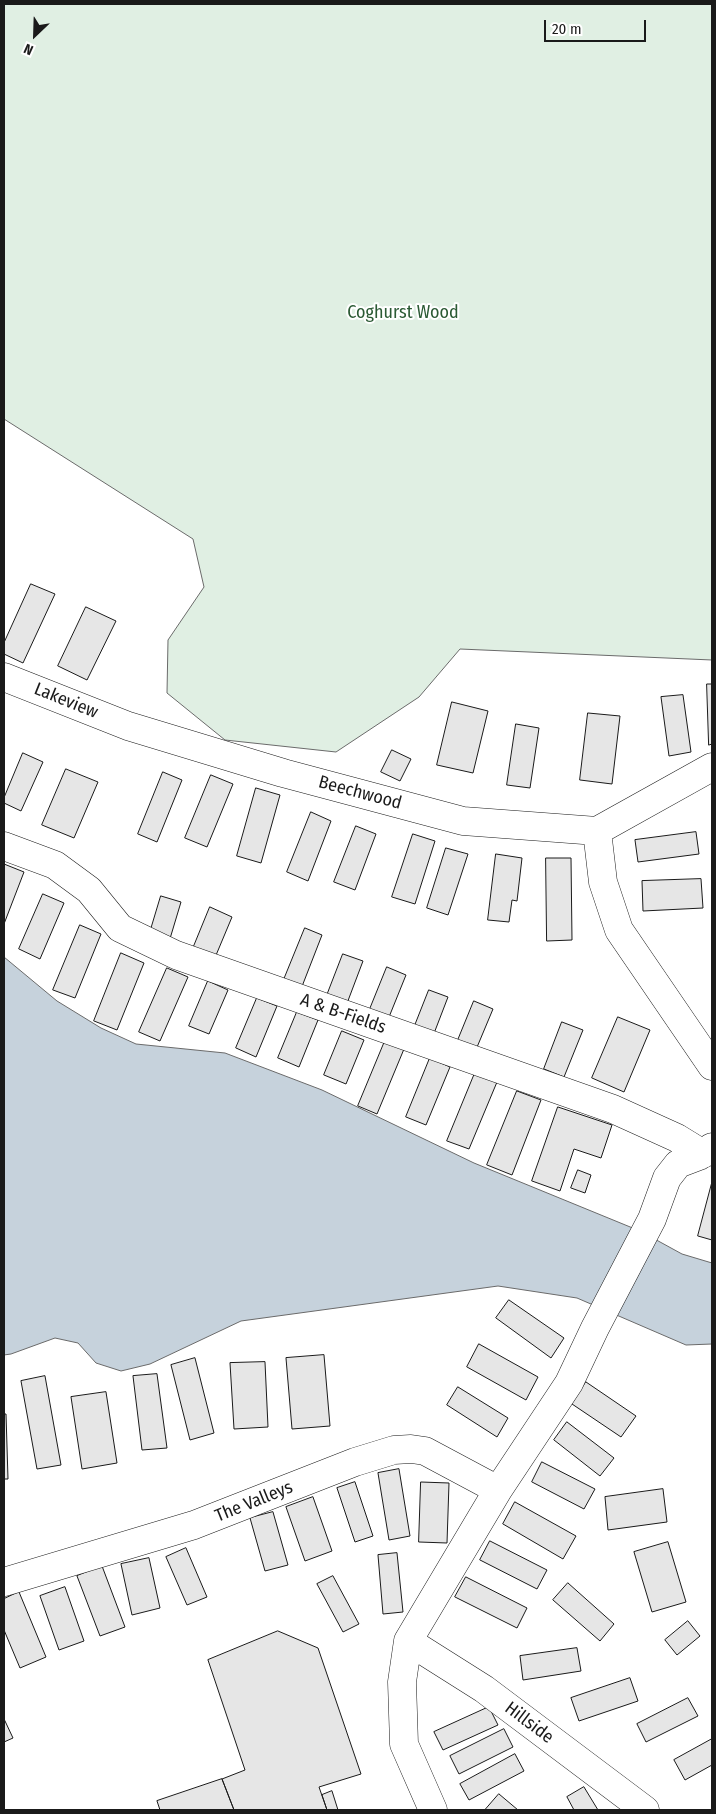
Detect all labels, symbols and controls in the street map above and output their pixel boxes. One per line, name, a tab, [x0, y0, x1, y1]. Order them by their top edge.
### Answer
north arrow	[10, 10, 60, 60]
scale bar	[546, 10, 648, 42]
text: 20 m	[552, 20, 582, 38]
text: N	[21, 40, 36, 59]
park label: Coghurst Wood	[347, 302, 459, 324]
street label: Lakeview	[31, 678, 101, 724]
street label: Beechwood	[316, 772, 404, 814]
street label: A & B-Fields	[297, 989, 389, 1039]
street label: The Valleys	[212, 1477, 296, 1527]
street label: Hillside	[500, 1698, 558, 1748]

